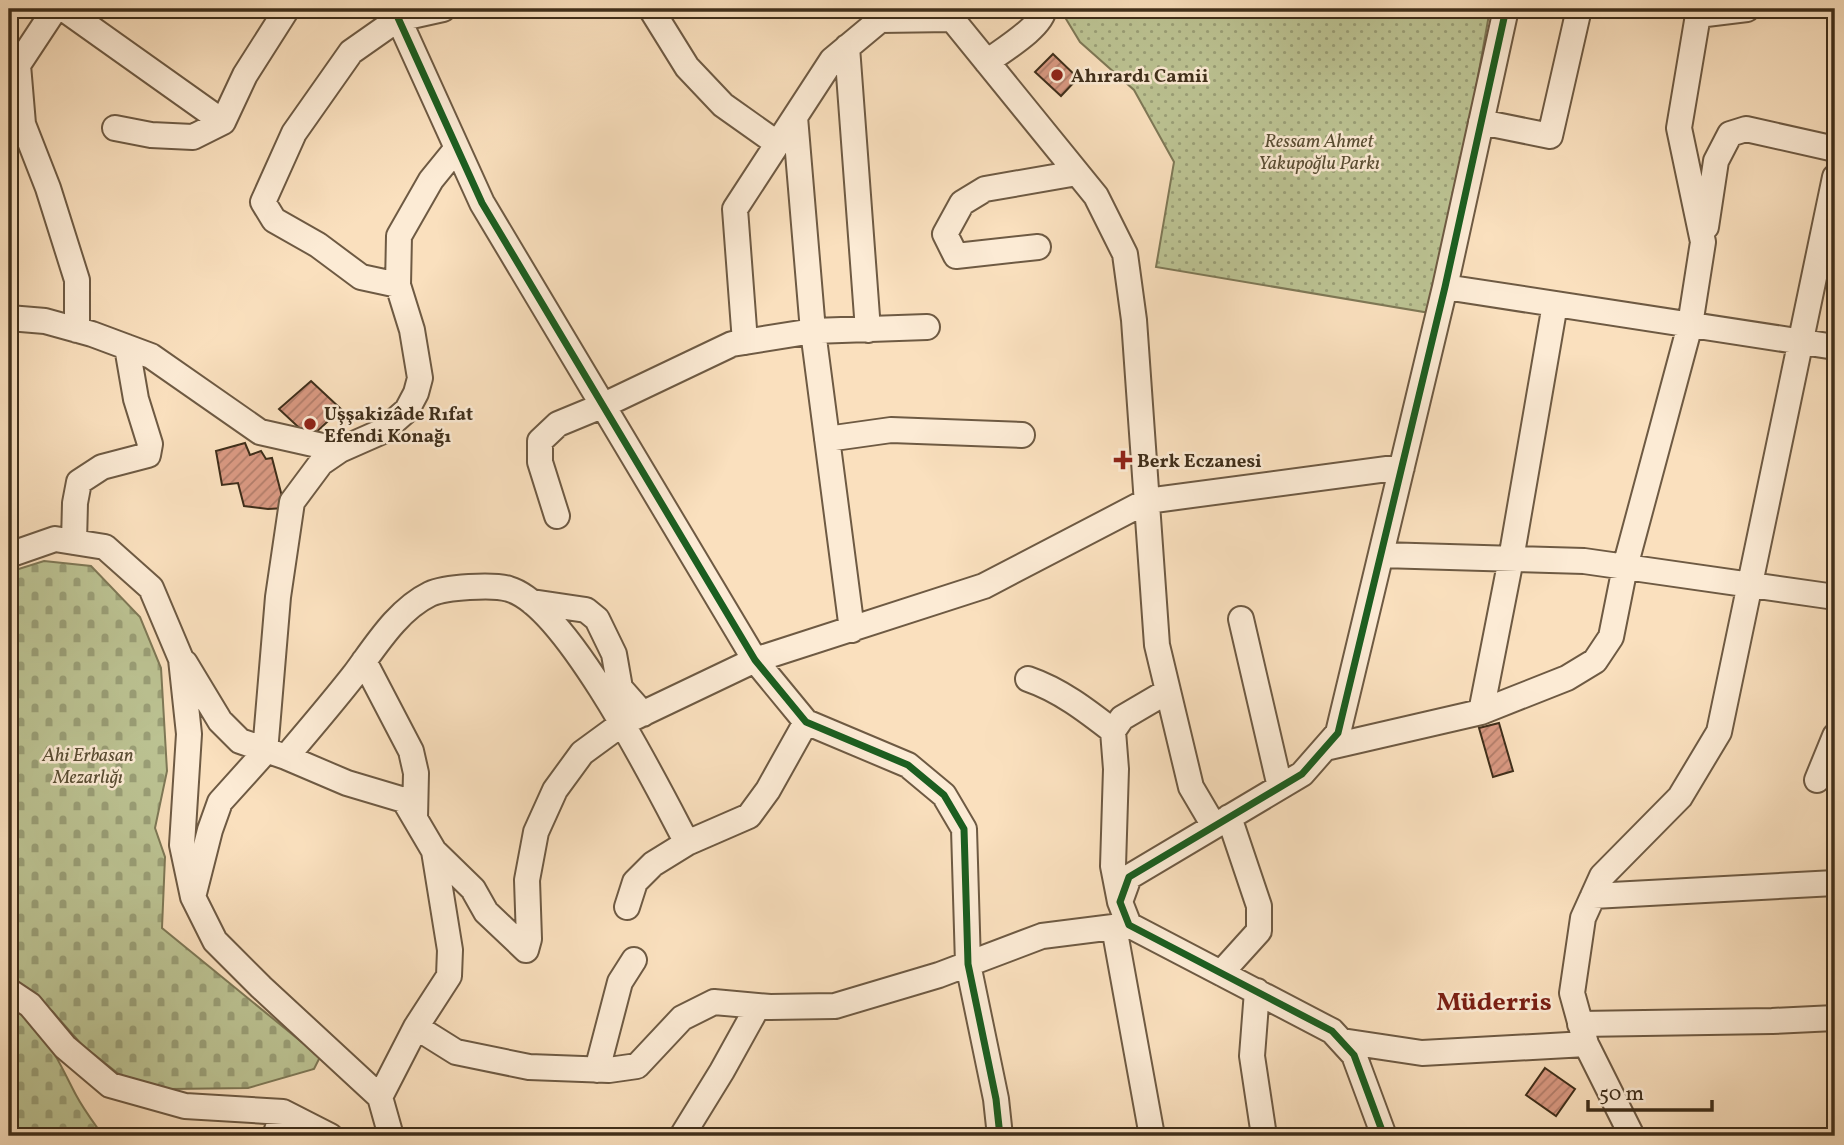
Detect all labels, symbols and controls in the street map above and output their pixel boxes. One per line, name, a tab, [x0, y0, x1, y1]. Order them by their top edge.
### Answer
place label: Ahırardı Camii	[1071, 64, 1209, 90]
marker: Ahırardı Camii	[1049, 67, 1065, 83]
park label: Ressam Ahmet Yakupoğlu Parkı	[1258, 129, 1380, 177]
place label: Uşşakizâde Rıfat Efendi Konağı	[324, 402, 473, 450]
marker: Uşşakizâde Rıfat Efendi Konağı	[302, 416, 318, 432]
place label: Berk Eczanesi	[1137, 449, 1262, 475]
marker: Berk Eczanesi	[1115, 452, 1131, 468]
park label: Ahi Erbasan Mezarlığı	[41, 743, 134, 791]
district label: Müderris	[1436, 985, 1552, 1021]
scale bar	[1588, 1068, 1713, 1112]
text: 50 m	[1599, 1080, 1644, 1109]

